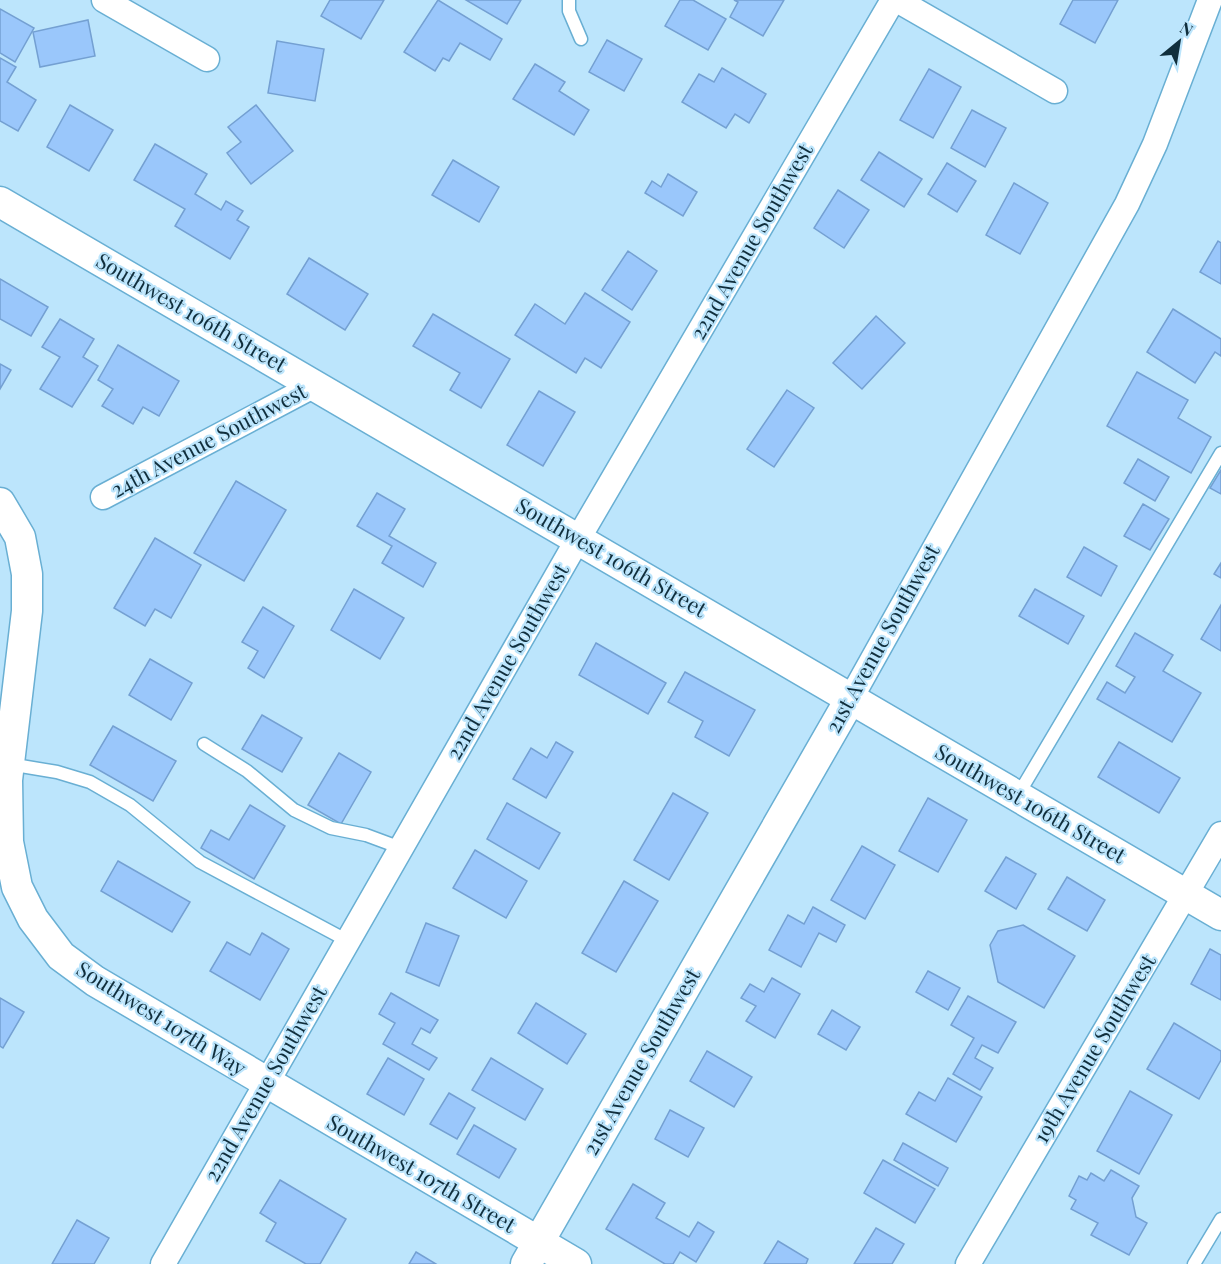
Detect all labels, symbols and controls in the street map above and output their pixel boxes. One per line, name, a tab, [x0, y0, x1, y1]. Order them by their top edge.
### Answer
north arrow	[1149, 12, 1209, 72]
text: N	[1176, 17, 1197, 41]
street label: 22nd Avenue Southwest	[683, 137, 818, 344]
street label: Southwest 106th Street	[92, 245, 293, 378]
street label: 24th Avenue Southwest	[106, 376, 311, 503]
street label: Southwest 106th Street	[512, 490, 713, 623]
street label: 21st Avenue Southwest	[818, 538, 945, 737]
street label: 22nd Avenue Southwest	[439, 557, 574, 764]
street label: Southwest 106th Street	[931, 736, 1132, 869]
street label: 19th Avenue Southwest	[1026, 948, 1161, 1147]
street label: Southwest 107th Way	[72, 954, 253, 1081]
street label: 21st Avenue Southwest	[575, 962, 706, 1160]
street label: 22nd Avenue Southwest	[197, 979, 332, 1186]
street label: Southwest 107th Street	[323, 1107, 522, 1238]

